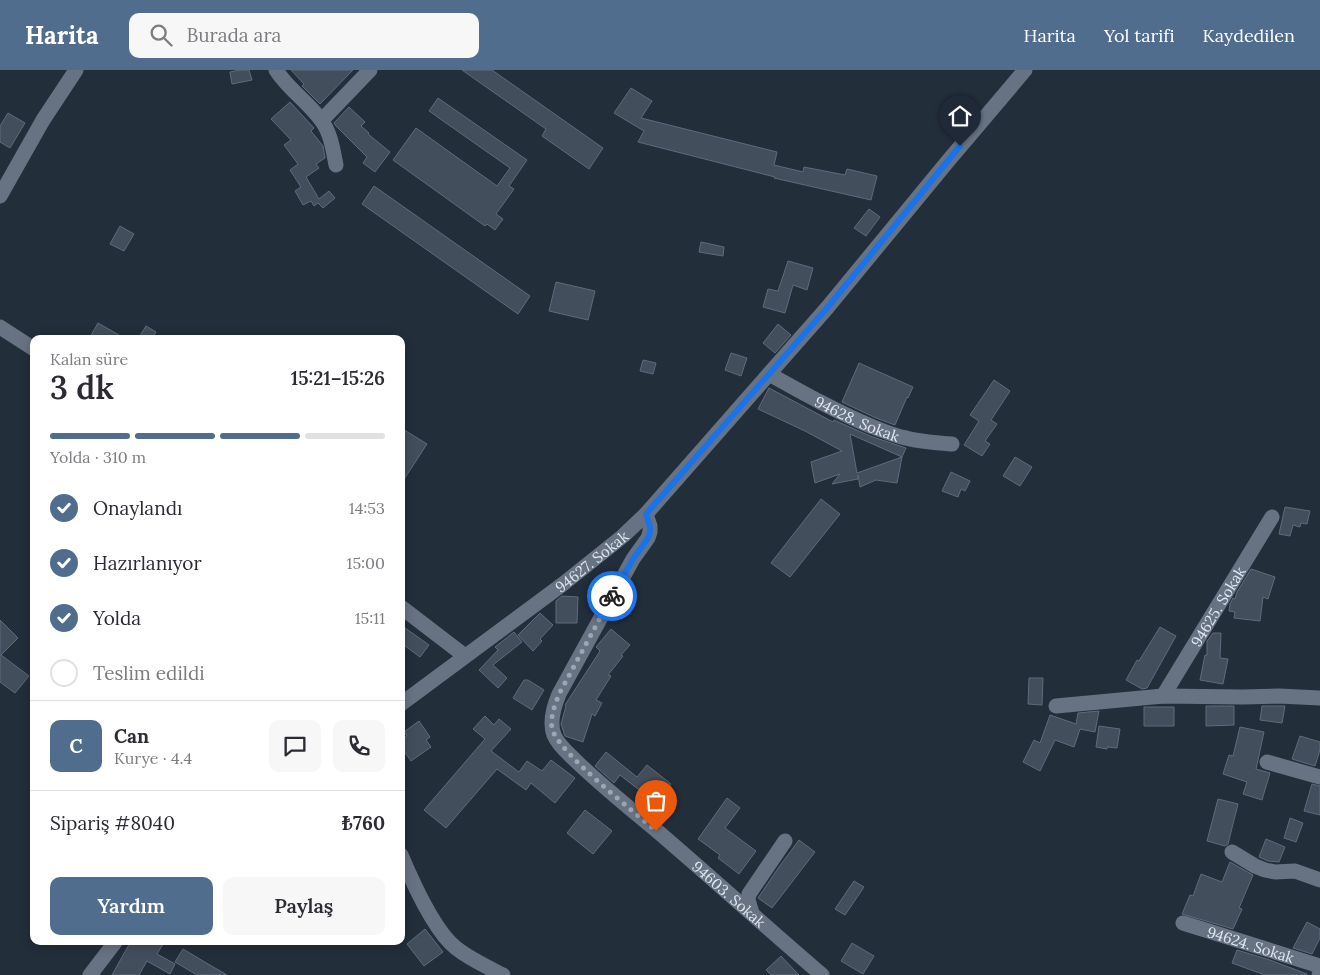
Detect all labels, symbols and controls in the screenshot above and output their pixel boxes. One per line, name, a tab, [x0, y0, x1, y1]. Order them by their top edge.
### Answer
search box	[129, 13, 479, 58]
text: Harita	[25, 20, 99, 51]
icon: search	[147, 21, 175, 49]
text: Burada ara	[187, 23, 281, 47]
text: Harita	[1024, 24, 1076, 47]
text: Yol tarifi	[1104, 24, 1174, 47]
text: Kaydedilen	[1202, 24, 1295, 47]
pin	[939, 95, 981, 146]
icon: home	[946, 102, 974, 130]
text: Kalan süre	[50, 349, 128, 369]
text: 15:21–15:26	[291, 366, 385, 390]
text: 3 dk	[50, 367, 114, 408]
street label: 94628. Sokak	[812, 391, 902, 445]
text: Yolda · 310 m	[50, 447, 146, 467]
icon: check	[50, 494, 78, 522]
text: Onaylandı	[93, 496, 182, 520]
text: 14:53	[349, 498, 385, 518]
street label: 94627. Sokak	[551, 526, 632, 596]
icon: check	[50, 549, 78, 577]
text: Hazırlanıyor	[93, 551, 202, 575]
text: 15:00	[347, 553, 385, 573]
street label: 94625. Sokak	[1186, 563, 1249, 650]
courier	[587, 571, 637, 621]
icon: bike	[598, 582, 626, 610]
icon: check	[50, 604, 78, 632]
text: Yolda	[93, 606, 141, 630]
text: 15:11	[355, 608, 385, 628]
text: Teslim edildi	[93, 661, 205, 685]
button: chat	[269, 720, 321, 772]
button: phone	[333, 720, 385, 772]
text: Can	[114, 724, 149, 748]
text: C	[69, 734, 83, 758]
text: Kurye · 4.4	[114, 748, 192, 768]
pin	[635, 780, 677, 831]
icon: bag	[642, 787, 670, 815]
text: Sipariş #8040	[50, 811, 175, 835]
text: ₺760	[342, 811, 385, 835]
street label: 94603. Sokak	[688, 856, 770, 931]
button: Yardım	[50, 877, 213, 935]
button: Paylaş	[223, 877, 385, 935]
street label: 94624. Sokak	[1205, 922, 1297, 967]

